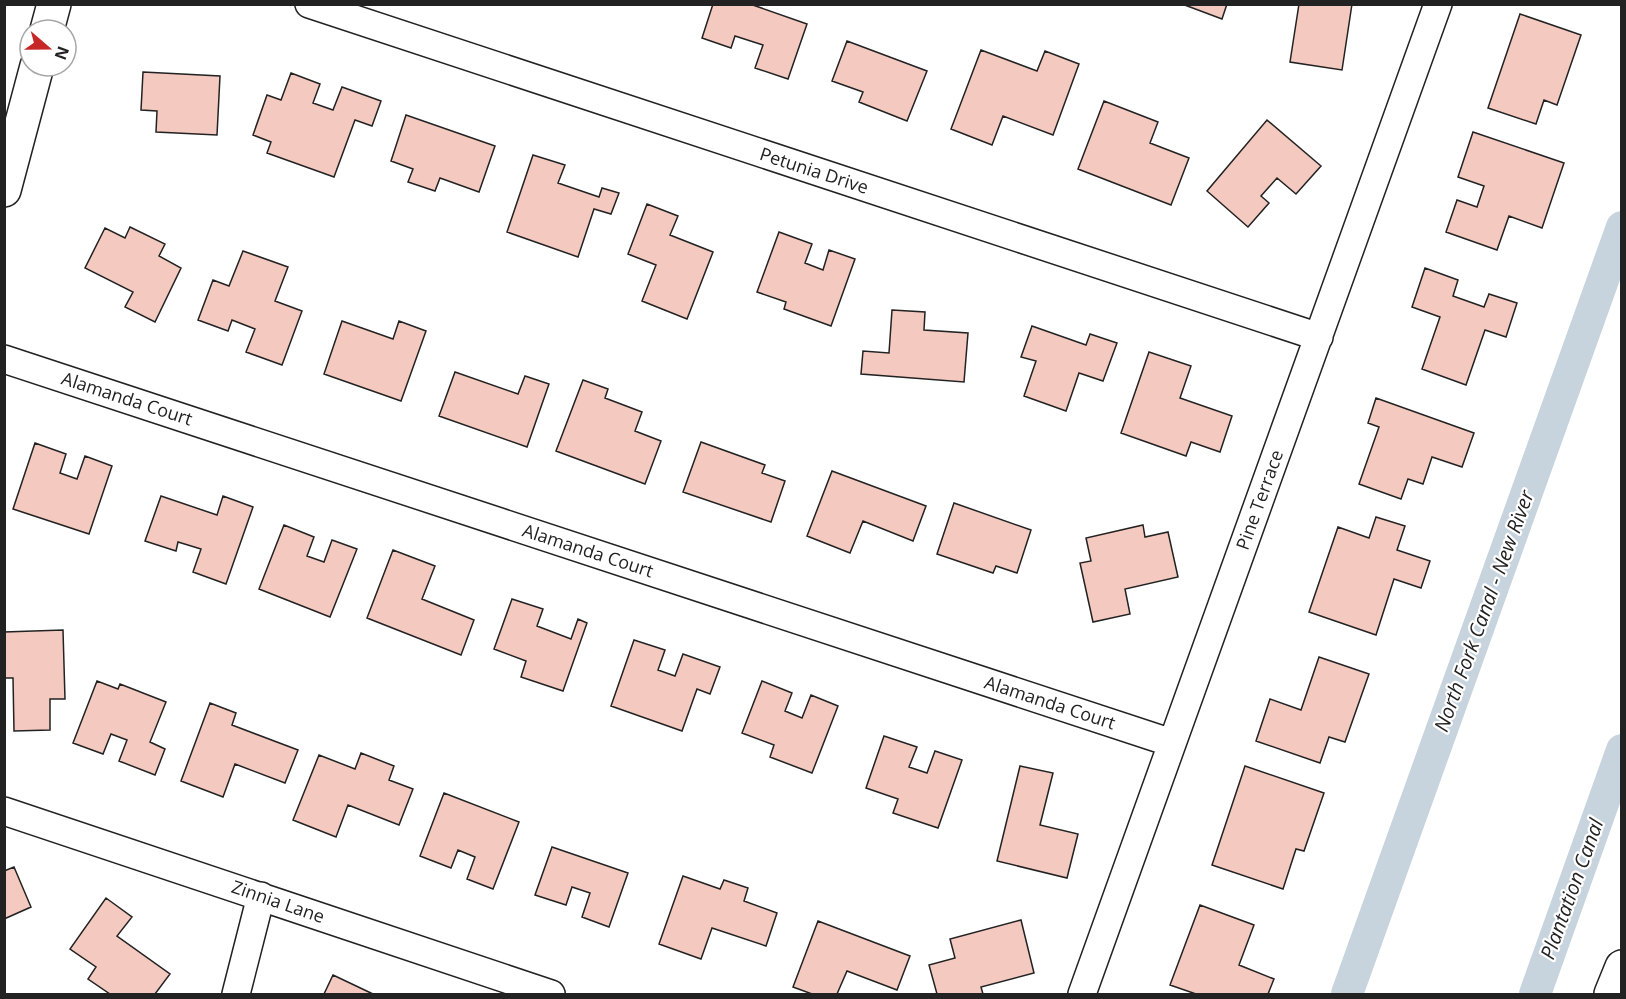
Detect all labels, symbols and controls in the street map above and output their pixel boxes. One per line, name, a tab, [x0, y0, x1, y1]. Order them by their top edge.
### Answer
north arrow	[18, 18, 78, 78]
text: N	[50, 43, 75, 63]
street label: Petunia Drive	[757, 141, 872, 199]
street label: Alamanda Court	[59, 366, 196, 431]
street label: Pine Terrace	[1230, 446, 1288, 553]
water label: North Fork Canal - New River	[1427, 485, 1540, 735]
street label: Alamanda Court	[520, 518, 657, 583]
street label: Alamanda Court	[982, 670, 1119, 735]
water label: Plantation Canal	[1534, 814, 1610, 963]
street label: Zinnia Lane	[229, 874, 328, 928]

